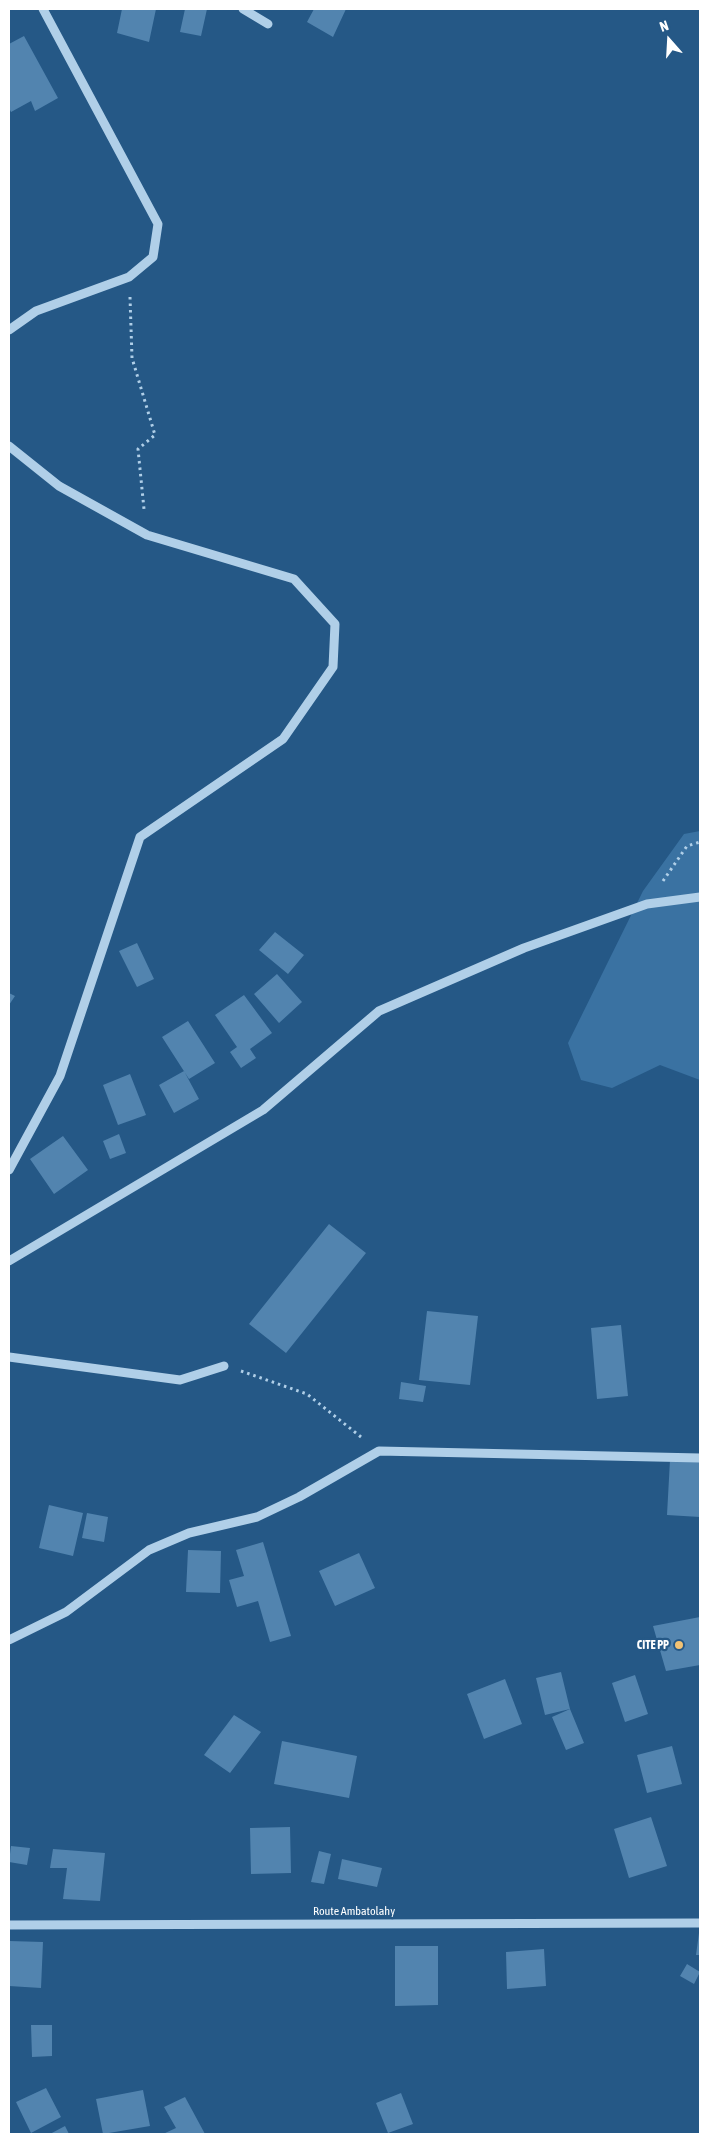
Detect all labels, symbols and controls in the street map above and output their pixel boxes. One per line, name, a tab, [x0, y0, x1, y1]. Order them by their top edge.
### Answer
north arrow	[644, 15, 694, 65]
text: N	[658, 17, 671, 35]
place label: CITE PP	[637, 1638, 669, 1652]
marker: CITE PP	[673, 1639, 685, 1651]
street label: Route Ambatolahy	[313, 1904, 395, 1918]

